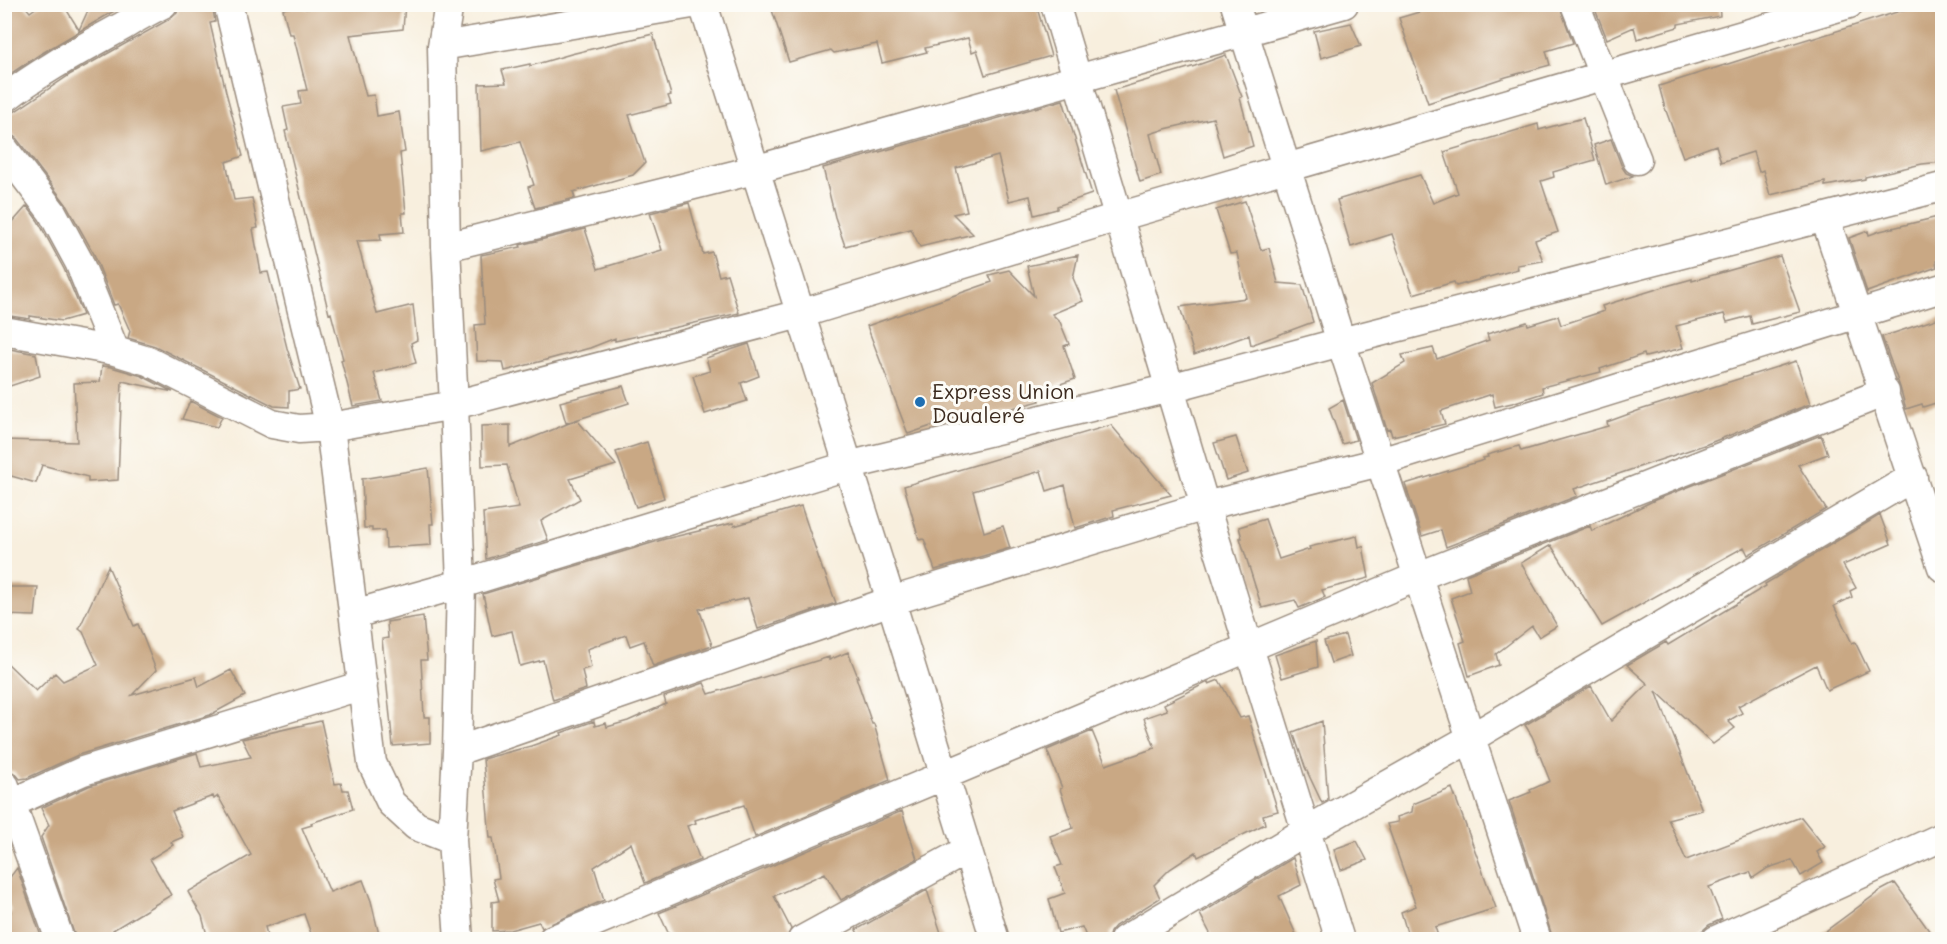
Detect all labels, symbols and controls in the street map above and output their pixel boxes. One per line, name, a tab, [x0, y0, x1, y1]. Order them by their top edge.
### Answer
place label: Express Union Doualeré	[932, 377, 1075, 428]
marker: Express Union Doualeré	[913, 395, 927, 409]

